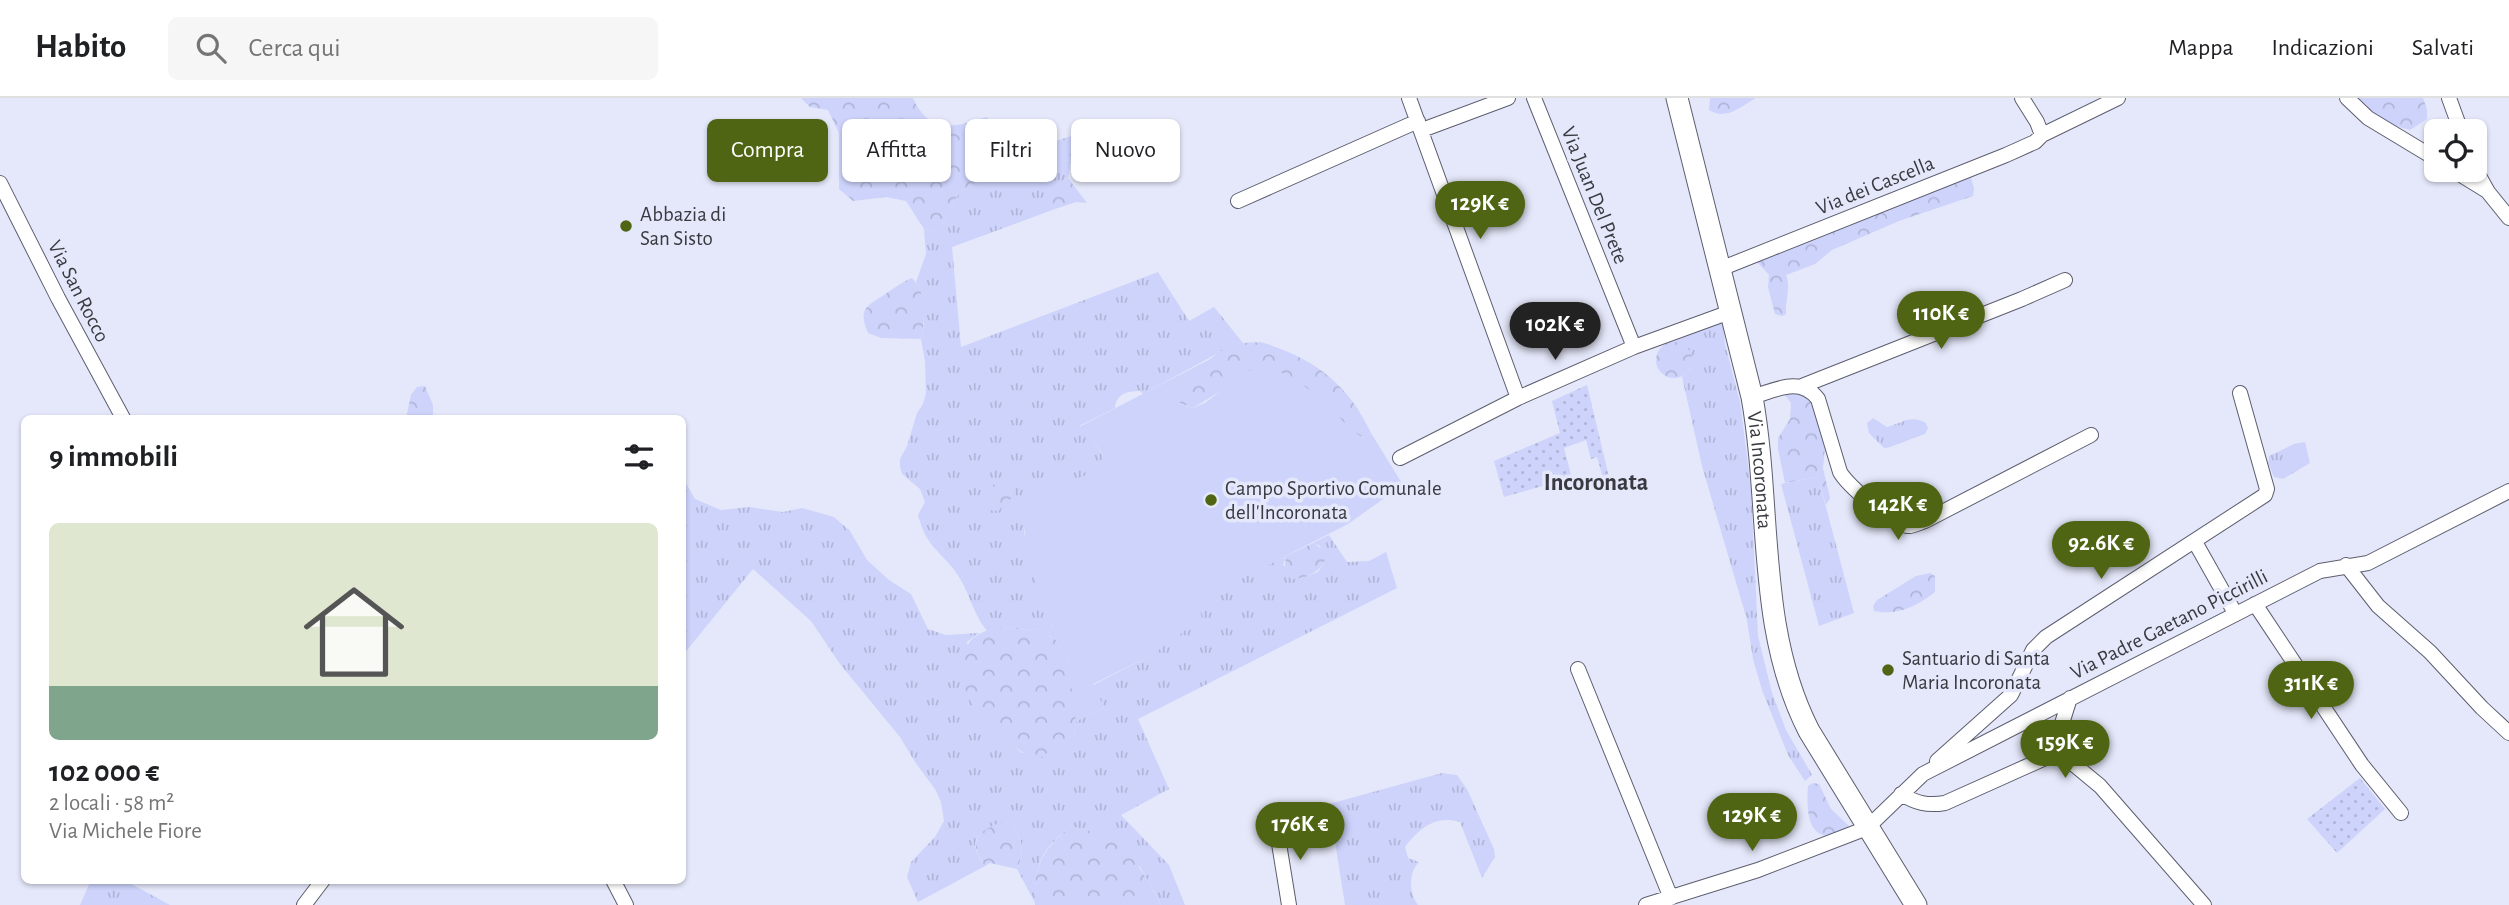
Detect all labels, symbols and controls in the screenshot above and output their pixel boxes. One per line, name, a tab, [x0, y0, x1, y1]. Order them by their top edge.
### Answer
search box	[168, 17, 658, 80]
icon: search	[192, 29, 230, 67]
text: Habito	[35, 31, 126, 64]
text: Cerca qui	[248, 35, 341, 61]
text: Mappa	[2168, 36, 2233, 60]
text: Indicazioni	[2271, 36, 2374, 60]
text: Salvati	[2412, 36, 2474, 60]
chip: Compra	[707, 119, 828, 182]
chip: Affitta	[842, 119, 951, 182]
chip: Filtri	[965, 119, 1057, 182]
chip: Nuovo	[1071, 119, 1180, 182]
map controls	[2424, 119, 2487, 182]
button: locate	[2424, 119, 2487, 182]
street label: Via Juan Del Prete	[1557, 124, 1632, 267]
street label: Via dei Cascella	[1813, 152, 1938, 219]
pin: 129K €	[1423, 181, 1537, 241]
text: 129K €	[1451, 192, 1509, 215]
place label: Abbazia di San Sisto	[640, 204, 726, 249]
marker: Abbazia di San Sisto	[618, 218, 634, 234]
street label: Via San Rocco	[44, 237, 113, 345]
pin: 110K €	[1884, 292, 1998, 351]
pin: 102K €	[1498, 302, 1612, 362]
text: 110K €	[1913, 302, 1969, 325]
text: 102K €	[1526, 313, 1584, 336]
street label: Via Incoronata	[1744, 410, 1775, 530]
icon: filters	[620, 438, 658, 476]
text: 9 immobili	[49, 442, 178, 472]
district label: Incoronata	[1544, 471, 1648, 495]
place label: Campo Sportivo Comunale dell'Incoronata	[1225, 478, 1442, 523]
pin: 142K €	[1841, 482, 1955, 542]
marker: Campo Sportivo Comunale dell'Incoronata	[1203, 492, 1219, 508]
text: 142K €	[1869, 493, 1927, 516]
pin: 92.6K €	[2036, 522, 2166, 581]
text: 92.6K €	[2068, 532, 2134, 555]
street label: Via Padre Gaetano Piccirilli	[2067, 566, 2271, 683]
icon: home	[291, 569, 417, 695]
place label: Santuario di Santa Maria Incoronata	[1902, 648, 2050, 693]
marker: Santuario di Santa Maria Incoronata	[1880, 662, 1896, 678]
pin: 311K €	[2254, 662, 2368, 721]
text: 311K €	[2284, 672, 2338, 695]
pin: 159K €	[2008, 720, 2122, 780]
text: 159K €	[2037, 731, 2093, 754]
text: 102 000 €	[49, 757, 160, 787]
text: 2 locali · 58 m²	[49, 792, 174, 815]
pin: 129K €	[1695, 794, 1809, 853]
pin: 176K €	[1243, 802, 1357, 862]
text: 129K €	[1723, 804, 1781, 827]
text: 176K €	[1272, 813, 1328, 836]
text: Via Michele Fiore	[49, 820, 202, 843]

